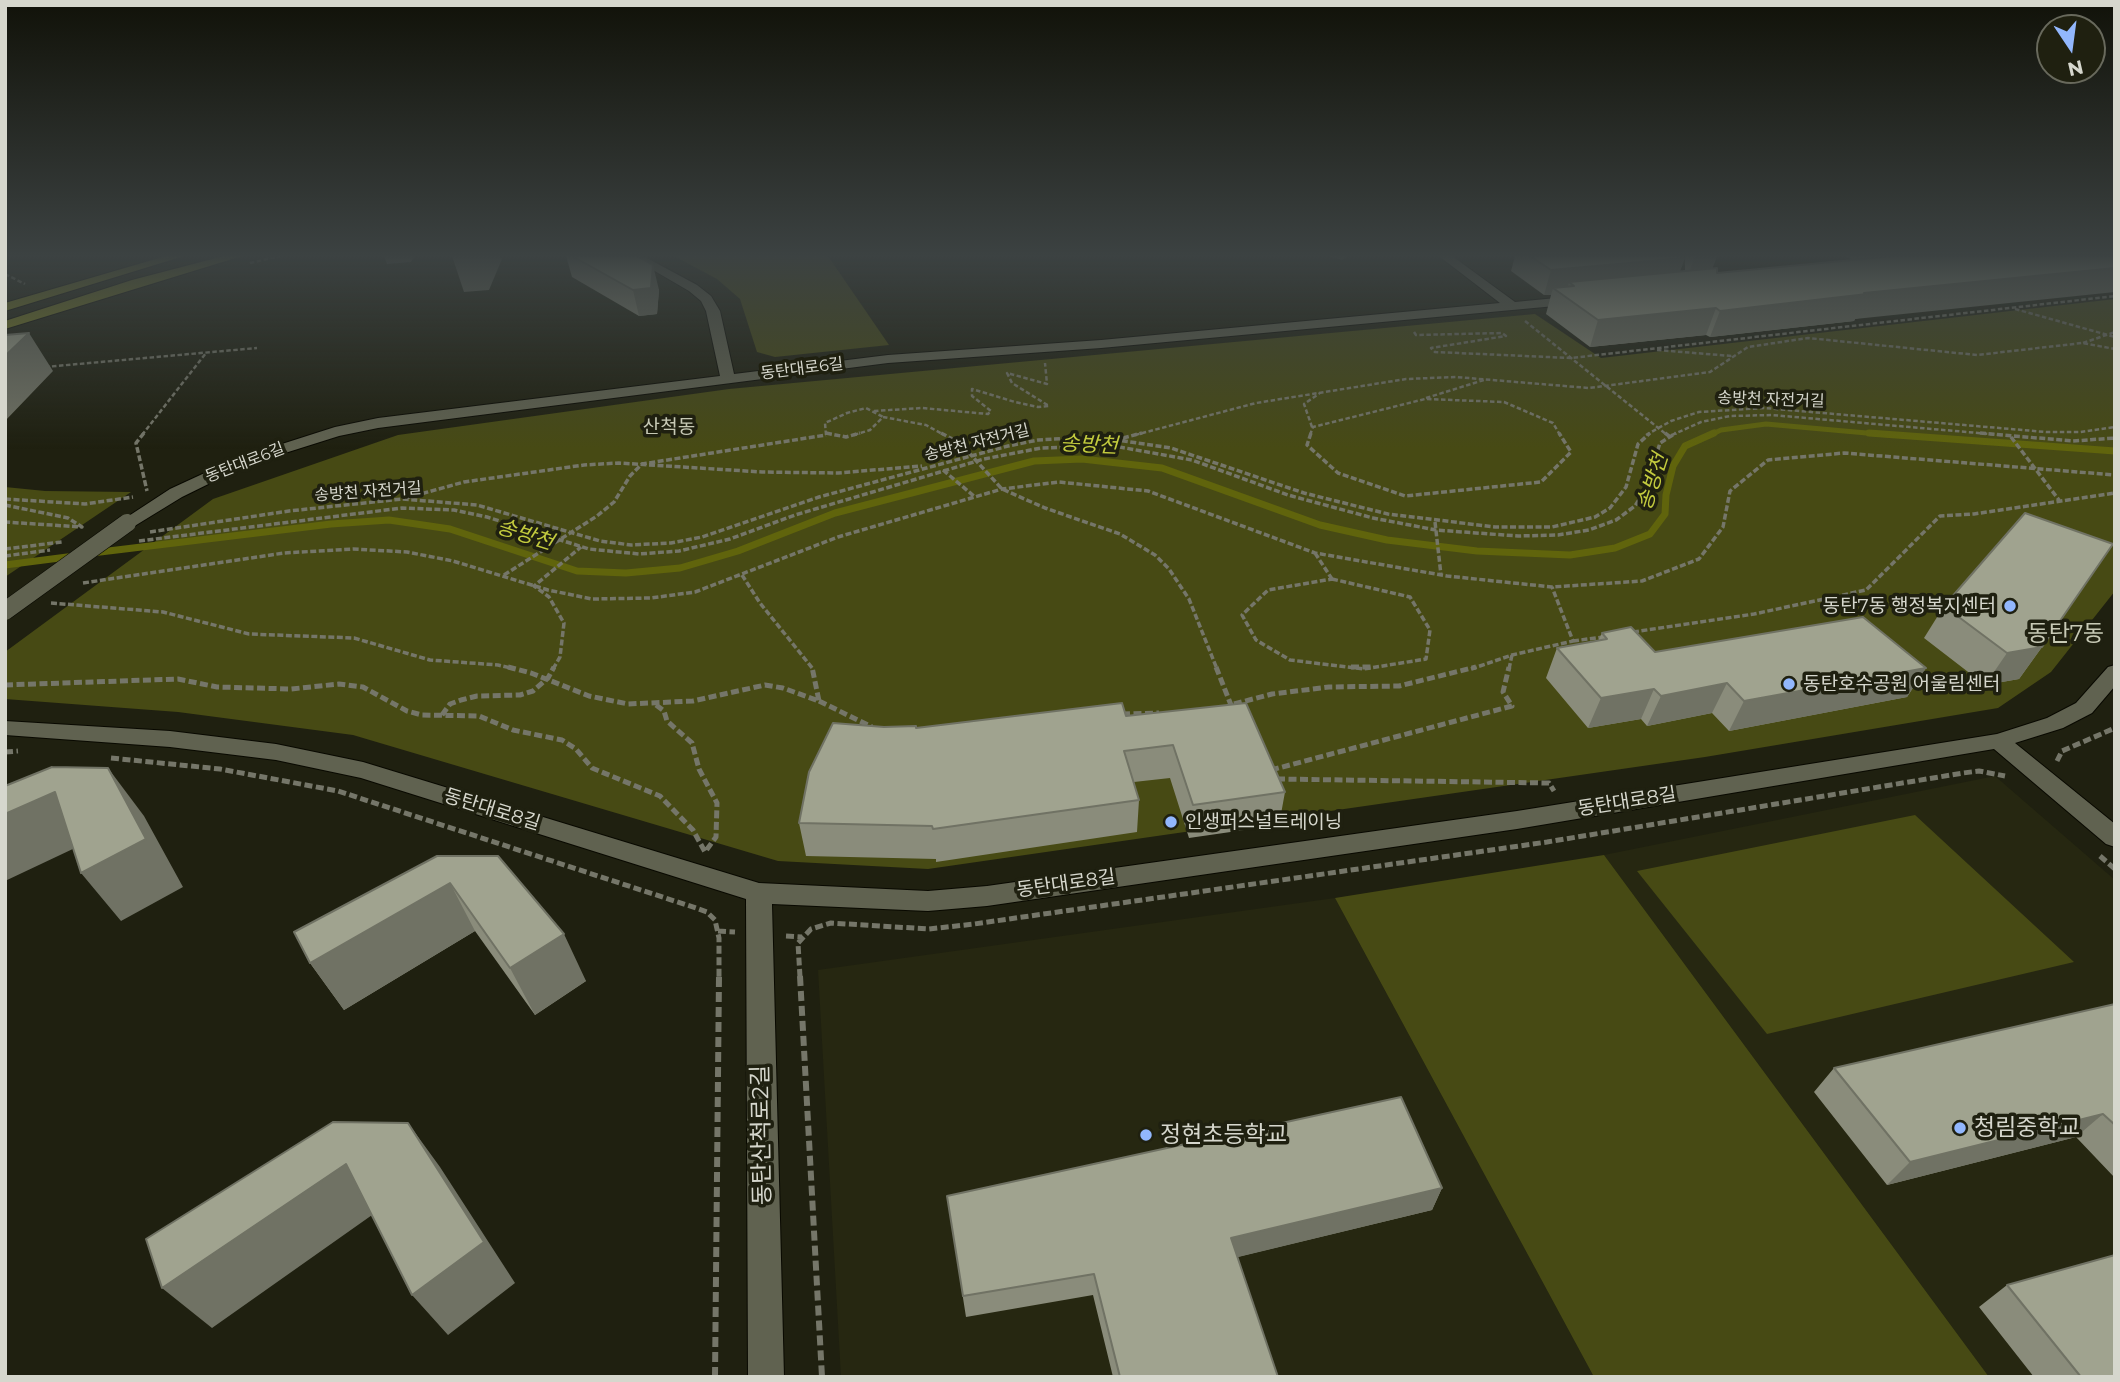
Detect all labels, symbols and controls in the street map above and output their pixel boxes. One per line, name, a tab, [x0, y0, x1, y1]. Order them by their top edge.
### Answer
north arrow	[2036, 14, 2106, 84]
text: N	[2065, 55, 2085, 81]
street label: 동탄대로6길	[759, 354, 845, 384]
street label: 송방천 자전거길	[1717, 389, 1825, 411]
district label: 산척동	[643, 416, 695, 438]
street label: 송방천 자전거길	[923, 421, 1031, 465]
water label: 송방천	[1059, 431, 1119, 459]
street label: 동탄대로6길	[203, 439, 287, 487]
water label: 송방천	[1632, 451, 1674, 513]
street label: 송방천 자전거길	[314, 479, 422, 505]
water label: 송방천	[494, 514, 556, 556]
place label: 동탄7동 행정복지센터	[1823, 595, 1996, 617]
marker: 동탄7동 행정복지센터	[2002, 598, 2018, 614]
district label: 동탄7동	[2027, 620, 2105, 648]
place label: 동탄호수공원 어울림센터	[1803, 673, 2000, 695]
marker: 동탄호수공원 어울림센터	[1781, 676, 1797, 692]
street label: 동탄대로8길	[1576, 783, 1678, 821]
street label: 동탄대로8길	[441, 785, 543, 835]
place label: 인생퍼스널트레이닝	[1185, 811, 1342, 833]
marker: 인생퍼스널트레이닝	[1163, 814, 1179, 830]
street label: 동탄대로8길	[1015, 866, 1117, 902]
street label: 동탄산척로2길	[747, 1065, 777, 1205]
place label: 청림중학교	[1974, 1114, 2080, 1142]
marker: 청림중학교	[1952, 1120, 1968, 1136]
place label: 정현초등학교	[1160, 1121, 1287, 1149]
marker: 정현초등학교	[1138, 1127, 1154, 1143]

